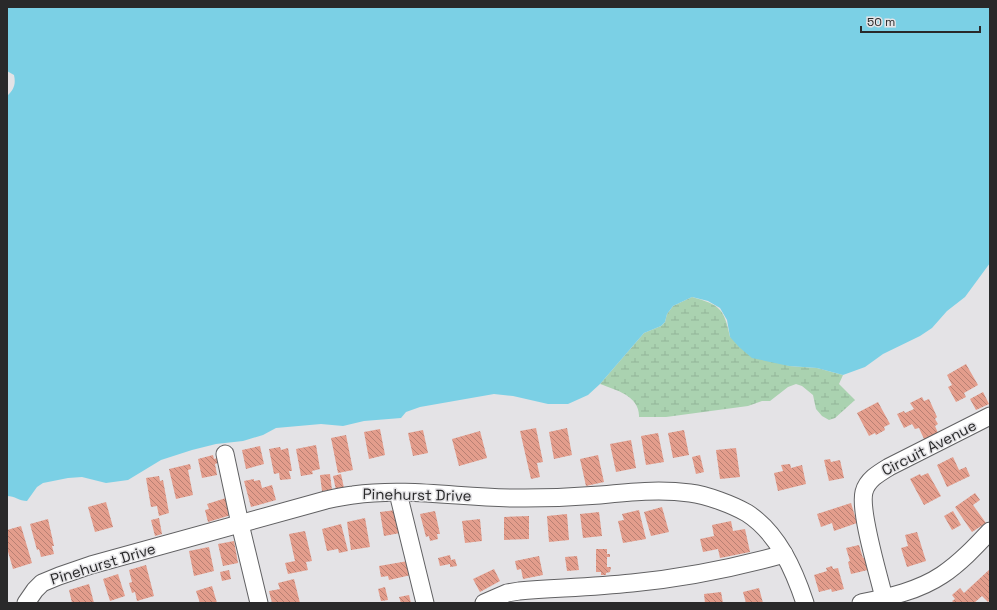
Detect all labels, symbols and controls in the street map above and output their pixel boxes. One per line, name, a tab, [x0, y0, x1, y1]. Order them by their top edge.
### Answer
scale bar	[861, 8, 980, 34]
text: 50 m	[867, 14, 895, 30]
street label: Circuit Avenue	[878, 415, 980, 480]
street label: Pinehurst Drive	[362, 484, 472, 505]
street label: Pinehurst Drive	[48, 538, 158, 589]

